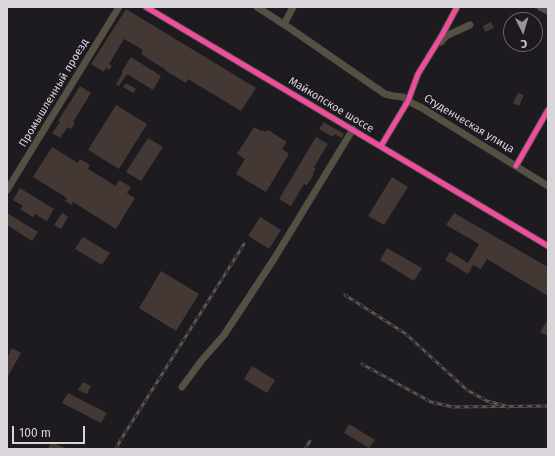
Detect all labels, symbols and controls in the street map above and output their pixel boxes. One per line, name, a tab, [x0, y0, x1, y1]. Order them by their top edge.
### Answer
north arrow	[503, 12, 543, 52]
street label: Промышленный проезд	[16, 36, 92, 150]
text: С	[520, 37, 528, 50]
street label: Майкопское шоссе	[286, 74, 376, 136]
street label: Студенческая улица	[421, 92, 517, 156]
scale bar	[14, 418, 87, 444]
text: 100 m	[19, 426, 51, 440]

